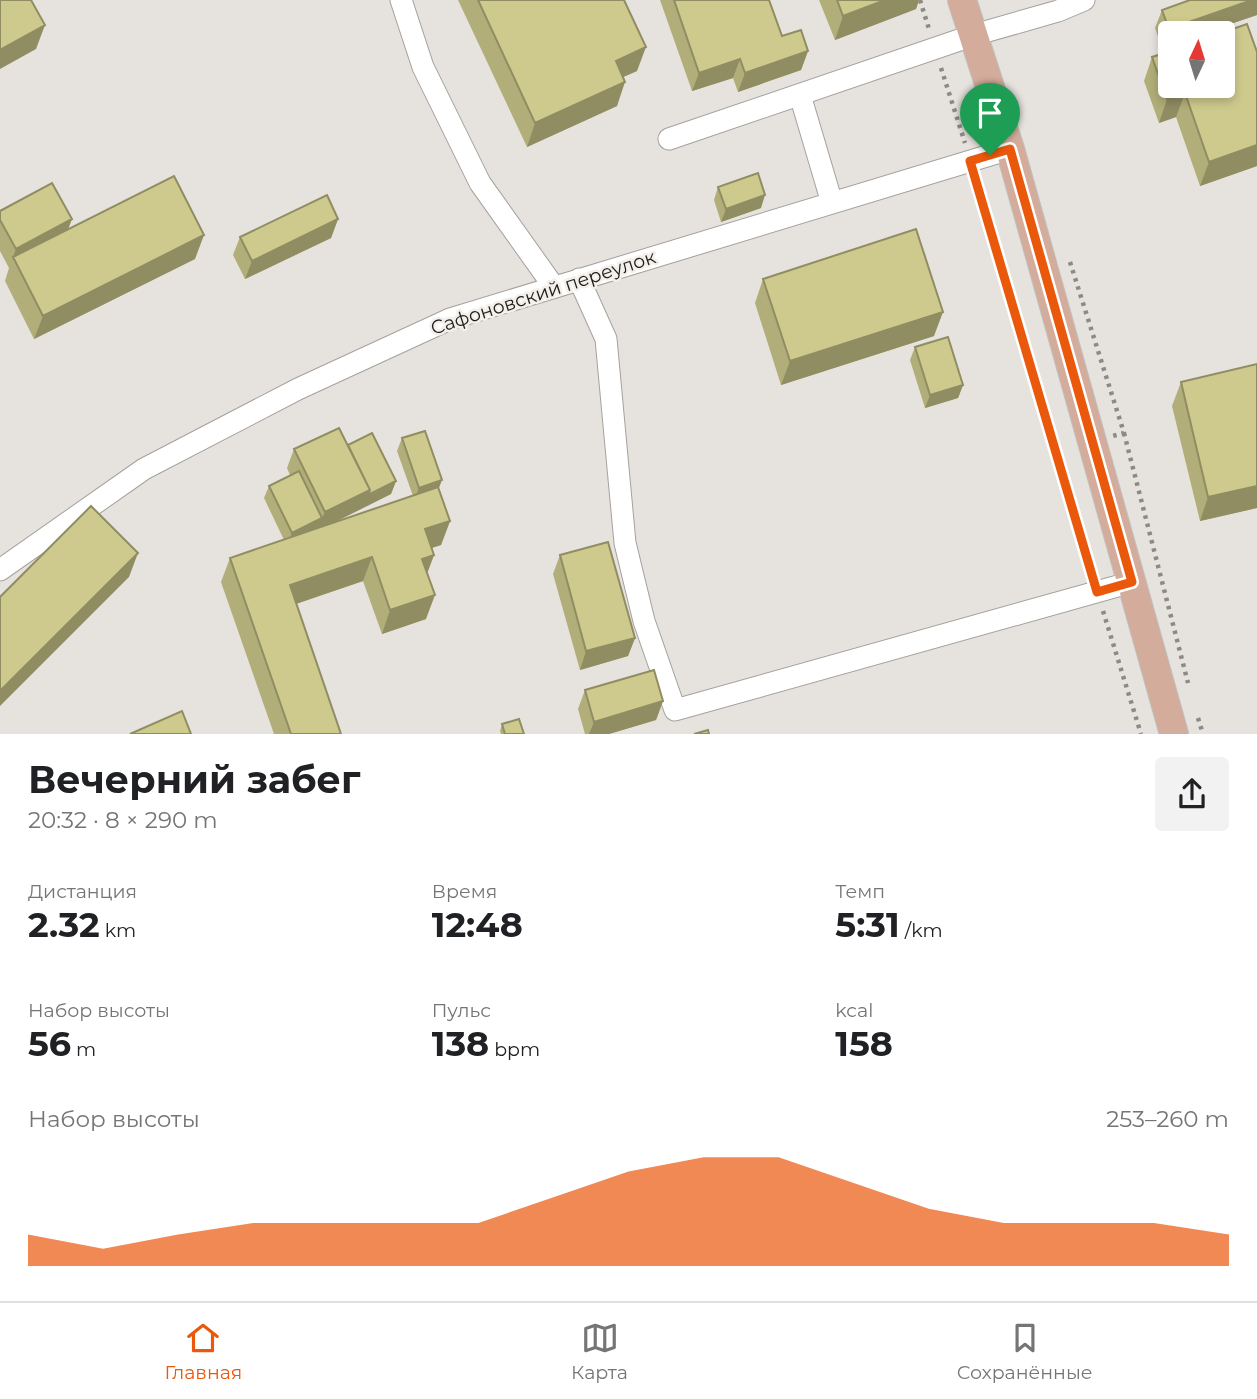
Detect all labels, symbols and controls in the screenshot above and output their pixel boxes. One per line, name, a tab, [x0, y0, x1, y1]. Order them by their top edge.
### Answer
north arrow	[1158, 21, 1236, 98]
map controls	[1158, 21, 1235, 98]
pin	[960, 83, 1020, 155]
icon: arrive	[971, 94, 1009, 132]
street label: Сафоновский переулок	[428, 245, 659, 340]
text: Вечерний забег	[28, 756, 361, 803]
button: share	[1155, 757, 1229, 831]
text: 20:32 · 8 × 290 m	[28, 806, 218, 834]
text: Дистанция	[28, 880, 137, 903]
text: Время	[432, 880, 497, 903]
text: Темп	[835, 880, 885, 903]
text: 2.32	[28, 903, 100, 946]
text: 12:48	[432, 903, 523, 946]
text: 5:31	[835, 903, 900, 946]
text: km	[100, 919, 136, 942]
text: /km	[900, 919, 943, 942]
text: Набор высоты	[28, 999, 170, 1022]
text: Пульс	[432, 999, 491, 1022]
text: kcal	[835, 999, 873, 1022]
text: 56	[28, 1022, 71, 1065]
text: 138	[432, 1022, 489, 1065]
text: 158	[835, 1022, 893, 1065]
text: m	[71, 1038, 96, 1061]
text: bpm	[489, 1038, 540, 1061]
text: Набор высоты	[28, 1105, 200, 1133]
text: 253–260 m	[1106, 1105, 1229, 1133]
tab: Главная	[164, 1319, 242, 1384]
tab: Карта	[571, 1319, 628, 1384]
tab: Сохранённые	[957, 1319, 1093, 1384]

